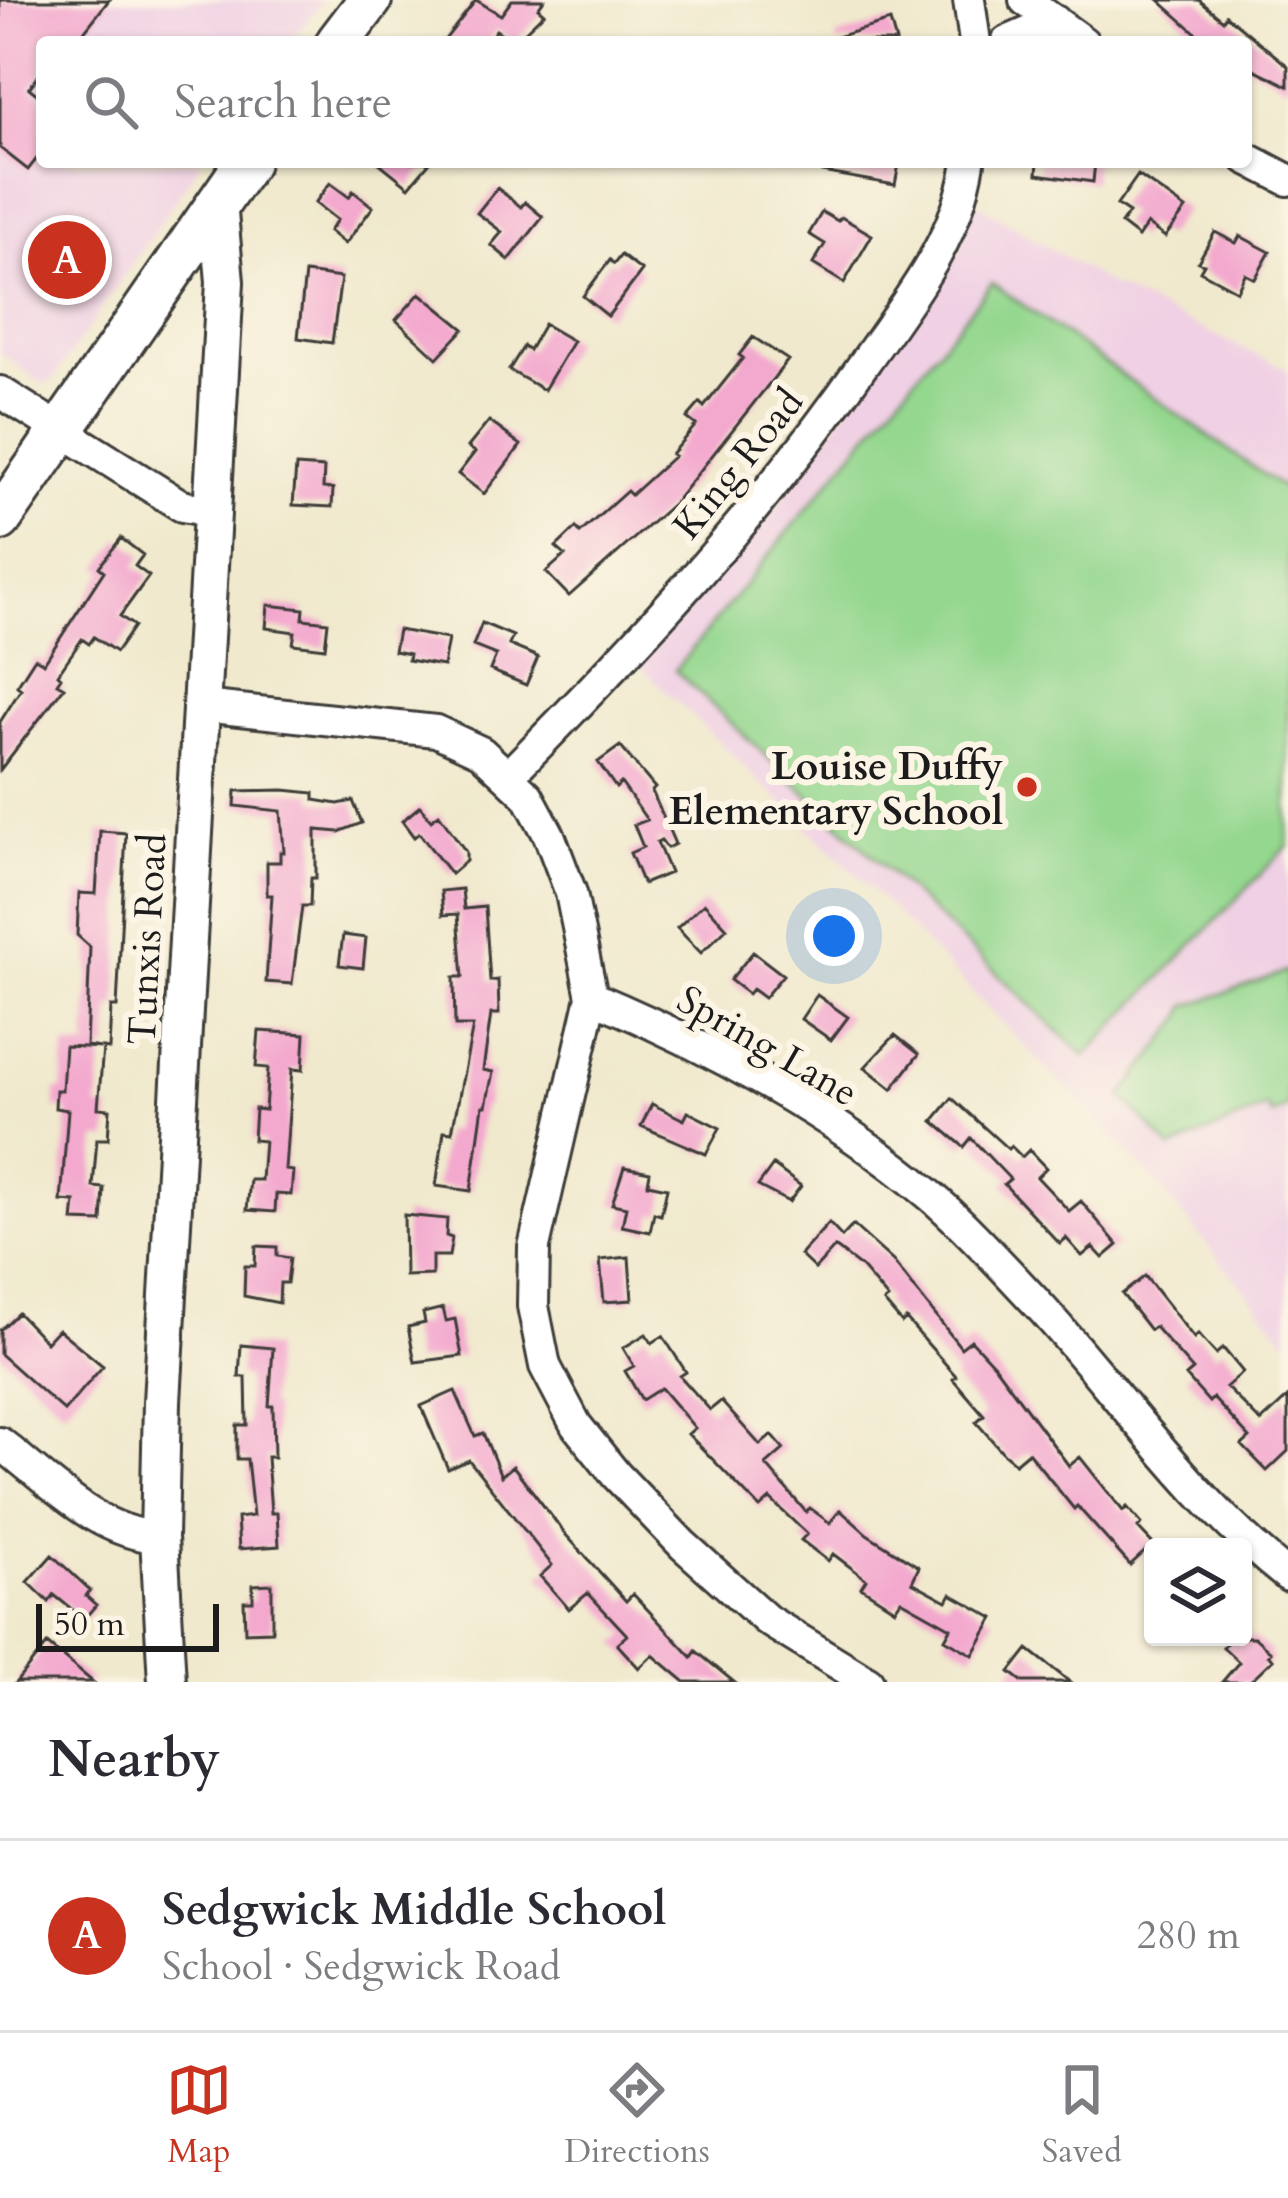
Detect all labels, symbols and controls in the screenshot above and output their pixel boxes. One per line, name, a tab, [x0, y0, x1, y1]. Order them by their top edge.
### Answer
search box	[36, 36, 1252, 168]
icon: search	[78, 69, 144, 135]
text: Search here	[174, 72, 392, 133]
pin: A	[28, 215, 106, 305]
street label: King Road	[661, 377, 816, 551]
place label: Louise Duffy Elementary School	[668, 740, 1003, 838]
marker: Louise Duffy Elementary School	[1014, 774, 1040, 800]
street label: Tunxis Road	[115, 832, 180, 1046]
your location	[804, 906, 864, 966]
street label: Spring Lane	[667, 973, 867, 1119]
map controls	[1144, 1538, 1252, 1646]
button: layers	[1144, 1538, 1252, 1646]
scale bar	[36, 1598, 219, 1651]
text: 50 m	[54, 1602, 125, 1647]
text: Nearby	[48, 1725, 220, 1795]
text: Sedgwick Middle School	[162, 1879, 667, 1940]
text: A	[72, 1909, 102, 1962]
text: 280 m	[1137, 1909, 1240, 1962]
text: School · Sedgwick Road	[162, 1940, 561, 1993]
tab: Map	[166, 2057, 232, 2174]
tab: Directions	[564, 2057, 710, 2174]
tab: Saved	[1042, 2057, 1122, 2174]

